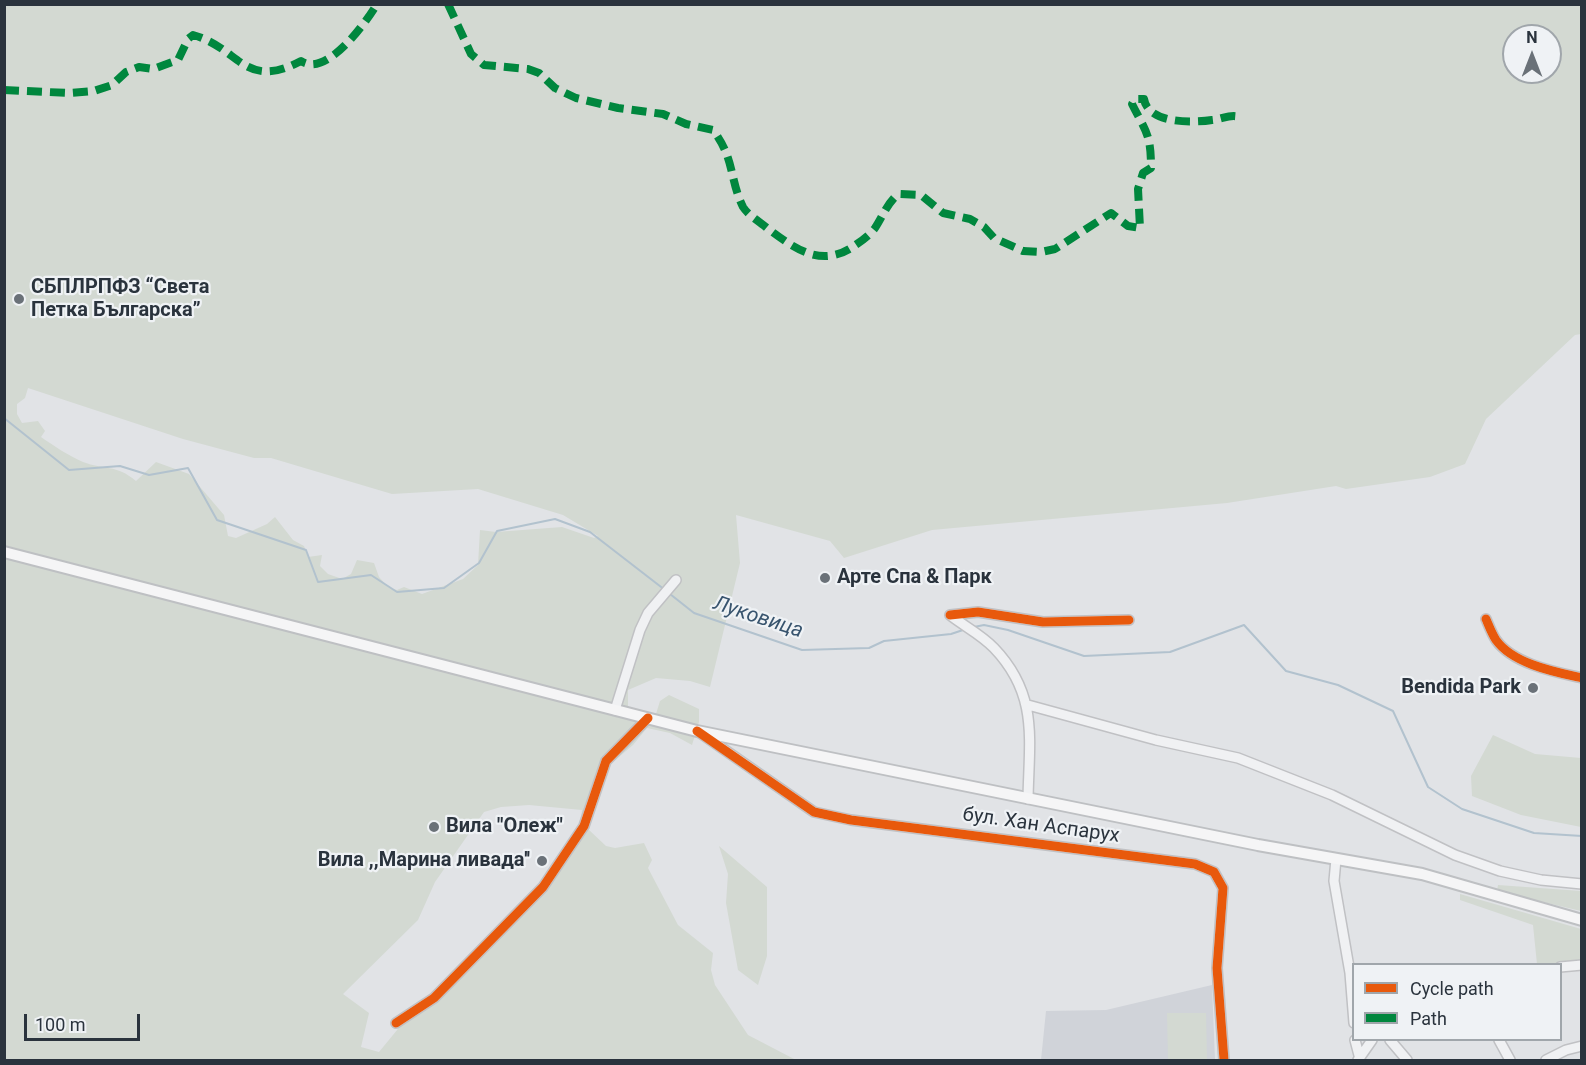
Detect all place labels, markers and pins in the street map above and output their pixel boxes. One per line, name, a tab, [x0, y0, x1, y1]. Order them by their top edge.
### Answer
place label: СБПЛРПФЗ “Света Петка Българска”	[31, 276, 209, 323]
marker: СБПЛРПФЗ “Света Петка Българска”	[12, 292, 26, 306]
place label: Арте Спа & Парк	[837, 566, 992, 590]
marker: Арте Спа & Парк	[818, 571, 832, 585]
place label: Bendida Park	[1401, 676, 1521, 700]
marker: Bendida Park	[1526, 681, 1540, 695]
place label: Вила "Олеж"	[446, 815, 563, 839]
marker: Вила "Олеж"	[427, 820, 441, 834]
place label: Вила ,,Марина ливада''	[318, 849, 530, 873]
marker: Вила ,,Марина ливада''	[535, 854, 549, 868]

